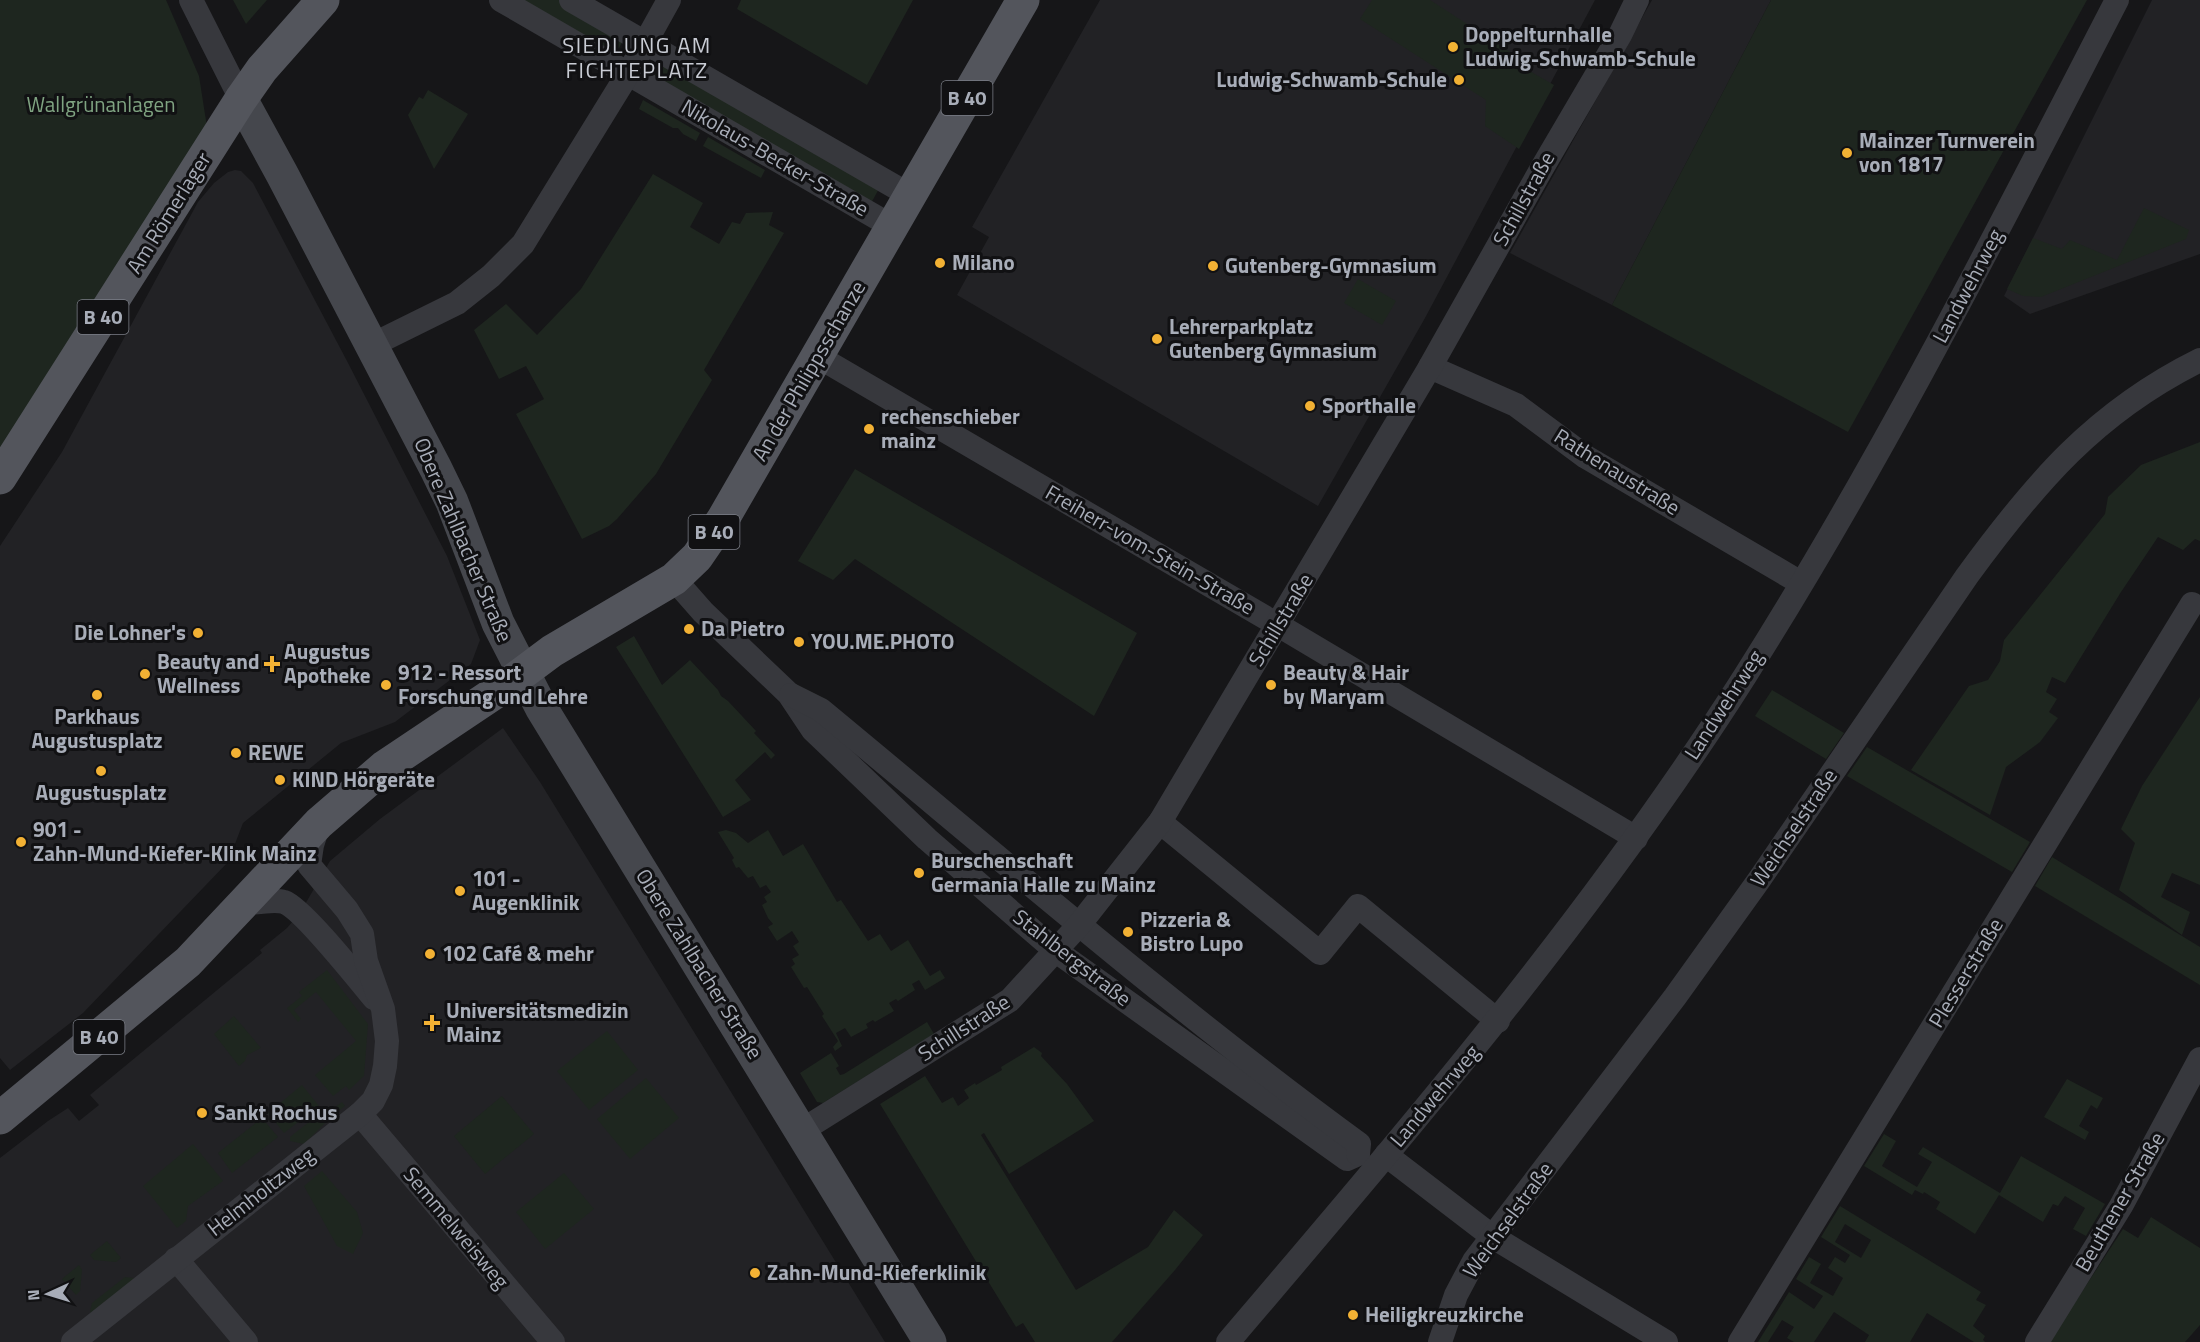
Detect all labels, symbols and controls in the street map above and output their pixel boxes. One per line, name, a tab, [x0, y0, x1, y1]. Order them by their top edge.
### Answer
place label: Doppelturnhalle Ludwig-Schwamb-Schule	[1465, 18, 1696, 74]
district label: SIEDLUNG AM FICHTEPLATZ	[562, 28, 712, 87]
marker: Doppelturnhalle Ludwig-Schwamb-Schule	[1446, 40, 1460, 54]
place label: Ludwig-Schwamb-Schule	[1216, 63, 1447, 95]
marker: Ludwig-Schwamb-Schule	[1452, 73, 1466, 87]
road number: B 40	[942, 81, 992, 115]
park label: Wallgrünanlagen	[27, 88, 175, 120]
street label: Nikolaus-Becker-Straße	[676, 90, 875, 224]
place label: Mainzer Turnverein von 1817	[1859, 124, 2035, 180]
street label: Am Römerlager	[118, 145, 218, 279]
street label: Schillstraße	[1484, 145, 1562, 252]
marker: Mainzer Turnverein von 1817	[1840, 146, 1854, 160]
street label: Landwehrweg	[1924, 223, 2011, 348]
place label: Milano	[952, 246, 1015, 278]
place label: Gutenberg-Gymnasium	[1225, 249, 1437, 281]
marker: Milano	[933, 256, 947, 270]
marker: Gutenberg-Gymnasium	[1206, 259, 1220, 273]
street label: An der Philippsschanze	[743, 274, 873, 467]
road number: B 40	[78, 300, 128, 334]
place label: Lehrerparkplatz Gutenberg Gymnasium	[1169, 310, 1377, 366]
marker: Lehrerparkplatz Gutenberg Gymnasium	[1150, 332, 1164, 346]
place label: Sporthalle	[1322, 389, 1416, 421]
marker: Sporthalle	[1303, 399, 1317, 413]
place label: rechenschieber mainz	[881, 400, 1020, 456]
street label: Rathenaustraße	[1548, 420, 1687, 523]
marker: rechenschieber mainz	[862, 422, 876, 436]
street label: Obere Zahlbacher Straße	[406, 432, 521, 647]
street label: Freiherr-vom-Stein-Straße	[1040, 476, 1261, 622]
road number: B 40	[688, 515, 740, 549]
street label: Schillstraße	[1240, 567, 1321, 672]
place label: Da Pietro	[701, 612, 785, 644]
place label: Die Lohner's	[74, 616, 186, 648]
marker: Da Pietro	[682, 622, 696, 636]
place label: YOU.ME.PHOTO	[811, 625, 955, 657]
marker: Die Lohner's	[191, 626, 205, 640]
place label: Augustus Apotheke	[284, 635, 371, 691]
marker: YOU.ME.PHOTO	[792, 635, 806, 649]
street label: Landwehrweg	[1676, 643, 1771, 766]
place label: Beauty and Wellness	[157, 645, 259, 701]
place label: 912 - Ressort Forschung und Lehre	[398, 656, 588, 712]
place label: Beauty & Hair by Maryam	[1283, 656, 1409, 712]
marker: Augustus Apotheke	[265, 657, 279, 671]
marker: Beauty and Wellness	[138, 667, 152, 681]
marker: 912 - Ressort Forschung und Lehre	[379, 678, 393, 692]
marker: Beauty & Hair by Maryam	[1264, 678, 1278, 692]
marker: Parkhaus Augustusplatz	[90, 688, 104, 702]
place label: Parkhaus Augustusplatz	[31, 700, 163, 756]
place label: REWE	[248, 736, 304, 768]
marker: REWE	[229, 746, 243, 760]
street label: Weichselstraße	[1742, 762, 1845, 893]
place label: KIND Hörgeräte	[292, 763, 435, 795]
marker: Augustusplatz	[94, 764, 108, 778]
marker: KIND Hörgeräte	[273, 773, 287, 787]
place label: Augustusplatz	[35, 776, 167, 808]
place label: 901 - Zahn-Mund-Kiefer-Klink Mainz	[33, 813, 316, 869]
marker: 901 - Zahn-Mund-Kiefer-Klink Mainz	[14, 835, 28, 849]
place label: Burschenschaft Germania Halle zu Mainz	[931, 844, 1156, 900]
place label: 101 - Augenklinik	[472, 862, 580, 918]
street label: Obere Zahlbacher Straße	[628, 862, 771, 1065]
marker: Burschenschaft Germania Halle zu Mainz	[912, 866, 926, 880]
marker: 101 - Augenklinik	[453, 884, 467, 898]
street label: Stahlbergstraße	[1007, 901, 1139, 1014]
place label: Pizzeria & Bistro Lupo	[1140, 903, 1244, 959]
street label: Plesserstraße	[1920, 912, 2011, 1033]
marker: Pizzeria & Bistro Lupo	[1121, 925, 1135, 939]
place label: 102 Café & mehr	[442, 937, 594, 969]
marker: 102 Café & mehr	[423, 947, 437, 961]
street label: Schillstraße	[911, 986, 1016, 1069]
place label: Universitätsmedizin Mainz	[446, 994, 629, 1050]
marker: Universitätsmedizin Mainz	[423, 1014, 441, 1032]
road number: B 40	[74, 1020, 124, 1054]
street label: Landwehrweg	[1382, 1037, 1487, 1154]
place label: Sankt Rochus	[214, 1096, 337, 1128]
marker: Sankt Rochus	[195, 1106, 209, 1120]
street label: Beuthener Straße	[2066, 1126, 2172, 1277]
street label: Helmholtzweg	[200, 1139, 321, 1243]
street label: Weichselstraße	[1454, 1155, 1560, 1284]
street label: Semmelweisweg	[396, 1159, 518, 1295]
place label: Zahn-Mund-Kieferklinik	[767, 1256, 986, 1288]
north arrow	[18, 1264, 78, 1324]
marker: Zahn-Mund-Kieferklinik	[748, 1266, 762, 1280]
text: N	[21, 1289, 45, 1301]
place label: Heiligkreuzkirche	[1365, 1298, 1524, 1330]
marker: Heiligkreuzkirche	[1346, 1308, 1360, 1322]

